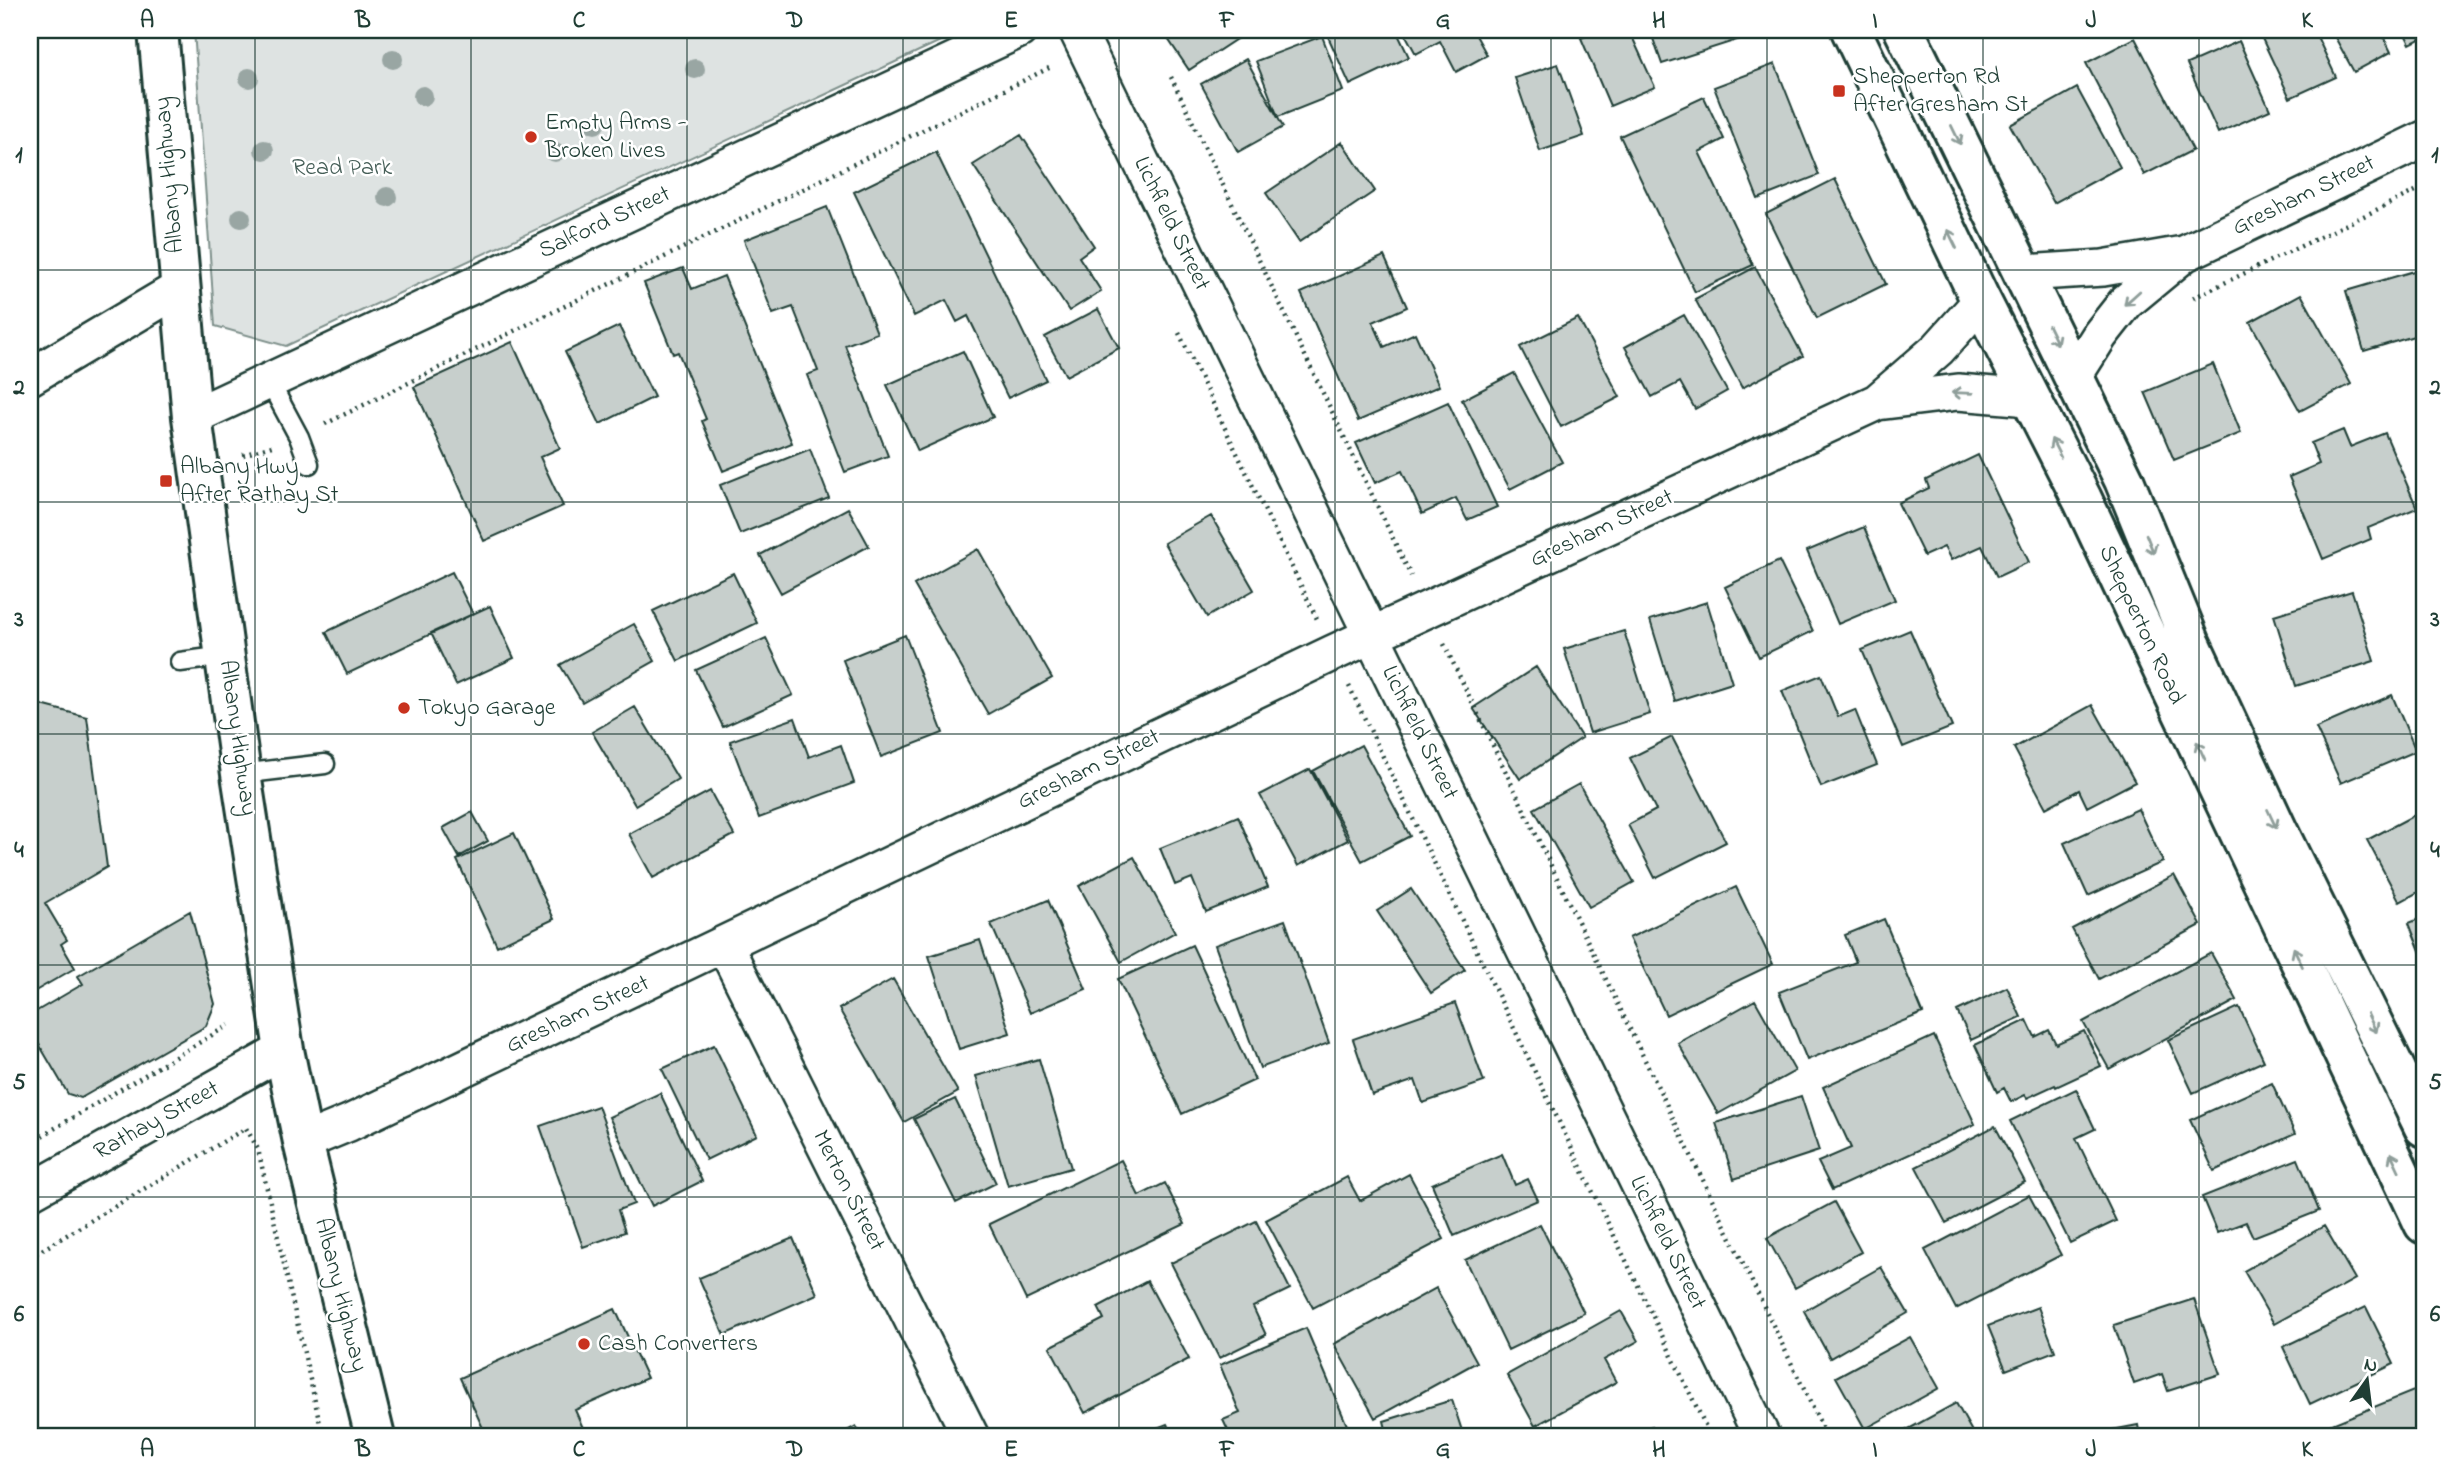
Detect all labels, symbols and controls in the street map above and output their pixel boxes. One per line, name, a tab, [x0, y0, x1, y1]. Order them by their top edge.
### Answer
text: A	[140, 5, 154, 38]
text: B	[354, 5, 371, 38]
text: C	[573, 5, 586, 38]
text: D	[786, 5, 803, 38]
text: E	[1004, 5, 1018, 38]
text: F	[1219, 5, 1235, 38]
text: G	[1436, 5, 1450, 38]
text: H	[1652, 5, 1666, 38]
text: I	[1872, 5, 1878, 38]
text: J	[2085, 5, 2097, 38]
text: K	[2301, 5, 2313, 38]
place label: Shepperton Rd After Gresham St	[1853, 60, 2028, 123]
marker: Shepperton Rd After Gresham St	[1831, 83, 1847, 99]
street label: Albany Highway	[146, 95, 195, 255]
place label: Empty Arms - Broken Lives	[544, 106, 687, 169]
one-way arrow	[1949, 124, 1963, 145]
marker: Empty Arms - Broken Lives	[523, 129, 539, 145]
text: 1	[15, 140, 23, 173]
text: 1	[2431, 140, 2439, 173]
street label: Gresham Street	[2227, 146, 2381, 246]
park label: Read Park	[292, 151, 392, 186]
street label: Lichfield Street	[1123, 151, 1219, 297]
street label: Salford Street	[533, 177, 677, 269]
one-way arrow	[1944, 229, 1958, 250]
one-way arrow	[2123, 290, 2141, 306]
one-way arrow	[2047, 324, 2061, 345]
text: 2	[12, 372, 25, 405]
text: 2	[2428, 372, 2441, 405]
one-way arrow	[1951, 386, 1974, 400]
one-way arrow	[2048, 438, 2062, 459]
place label: Albany Hwy After Rathay St	[180, 450, 339, 514]
marker: Albany Hwy After Rathay St	[158, 473, 174, 489]
street label: Gresham Street	[1524, 480, 1680, 578]
one-way arrow	[2144, 532, 2157, 554]
street label: Shepperton Road	[2089, 539, 2194, 711]
text: 3	[13, 604, 24, 637]
text: 3	[2429, 604, 2440, 637]
street label: Albany Highway	[208, 658, 265, 818]
street label: Lichfield Street	[1371, 660, 1467, 806]
place label: Tokyo Garage	[418, 691, 556, 727]
marker: Tokyo Garage	[396, 700, 412, 716]
street label: Gresham Street	[1012, 720, 1166, 820]
one-way arrow	[2194, 741, 2207, 762]
one-way arrow	[2266, 807, 2279, 829]
text: 4	[14, 835, 24, 868]
text: 4	[2430, 835, 2440, 868]
one-way arrow	[2291, 947, 2304, 968]
street label: Gresham Street	[500, 966, 656, 1064]
one-way arrow	[2365, 1012, 2379, 1033]
text: 5	[12, 1067, 26, 1100]
text: 5	[2428, 1067, 2442, 1100]
street label: Rathay Street	[88, 1072, 227, 1171]
street label: Merton Street	[803, 1124, 893, 1258]
one-way arrow	[2388, 1152, 2401, 1174]
street label: Lichfield Street	[1619, 1170, 1715, 1316]
street label: Albany Highway	[303, 1215, 376, 1376]
text: 6	[14, 1299, 25, 1332]
text: 6	[2430, 1299, 2441, 1332]
place label: Cash Converters	[598, 1327, 758, 1362]
marker: Cash Converters	[576, 1336, 592, 1352]
north arrow	[2332, 1344, 2402, 1414]
text: N	[2361, 1351, 2380, 1381]
text: A	[140, 1434, 154, 1467]
text: B	[354, 1434, 371, 1467]
text: C	[573, 1434, 586, 1467]
text: D	[786, 1434, 803, 1467]
text: E	[1004, 1434, 1018, 1467]
text: F	[1219, 1434, 1235, 1467]
text: G	[1436, 1434, 1450, 1467]
text: H	[1652, 1434, 1666, 1467]
text: I	[1872, 1434, 1878, 1467]
text: J	[2085, 1434, 2097, 1467]
text: K	[2301, 1434, 2313, 1467]

